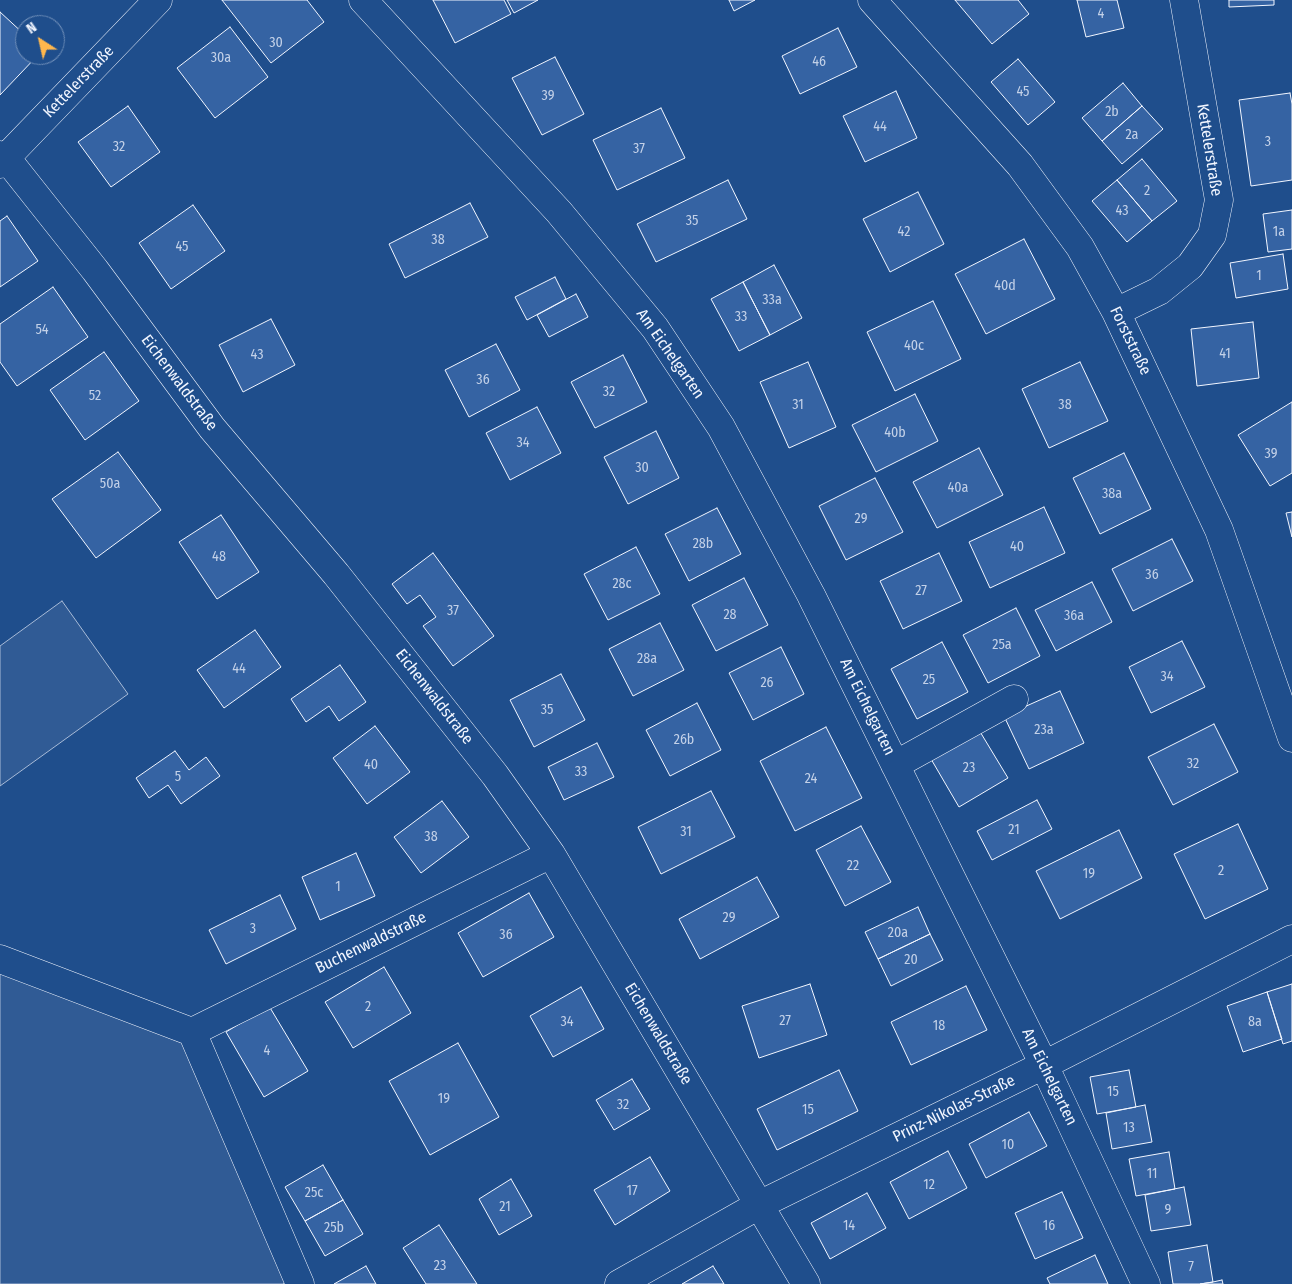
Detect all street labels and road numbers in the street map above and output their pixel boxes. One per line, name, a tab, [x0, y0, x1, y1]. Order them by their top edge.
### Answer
street label: Kettelerstraße	[40, 42, 118, 122]
street label: Kettelerstraße	[1192, 103, 1226, 197]
street label: Forststraße	[1105, 304, 1155, 378]
street label: Am Eichelgarten	[632, 305, 708, 403]
street label: Eichenwaldstraße	[137, 331, 221, 435]
street label: Eichenwaldstraße	[391, 646, 477, 748]
street label: Am Eichelgarten	[835, 655, 899, 759]
street label: Buchenwaldstraße	[312, 908, 430, 978]
street label: Eichenwaldstraße	[620, 980, 696, 1088]
street label: Am Eichelgarten	[1017, 1025, 1081, 1129]
street label: Prinz-Nikolas-Straße	[890, 1071, 1018, 1147]

